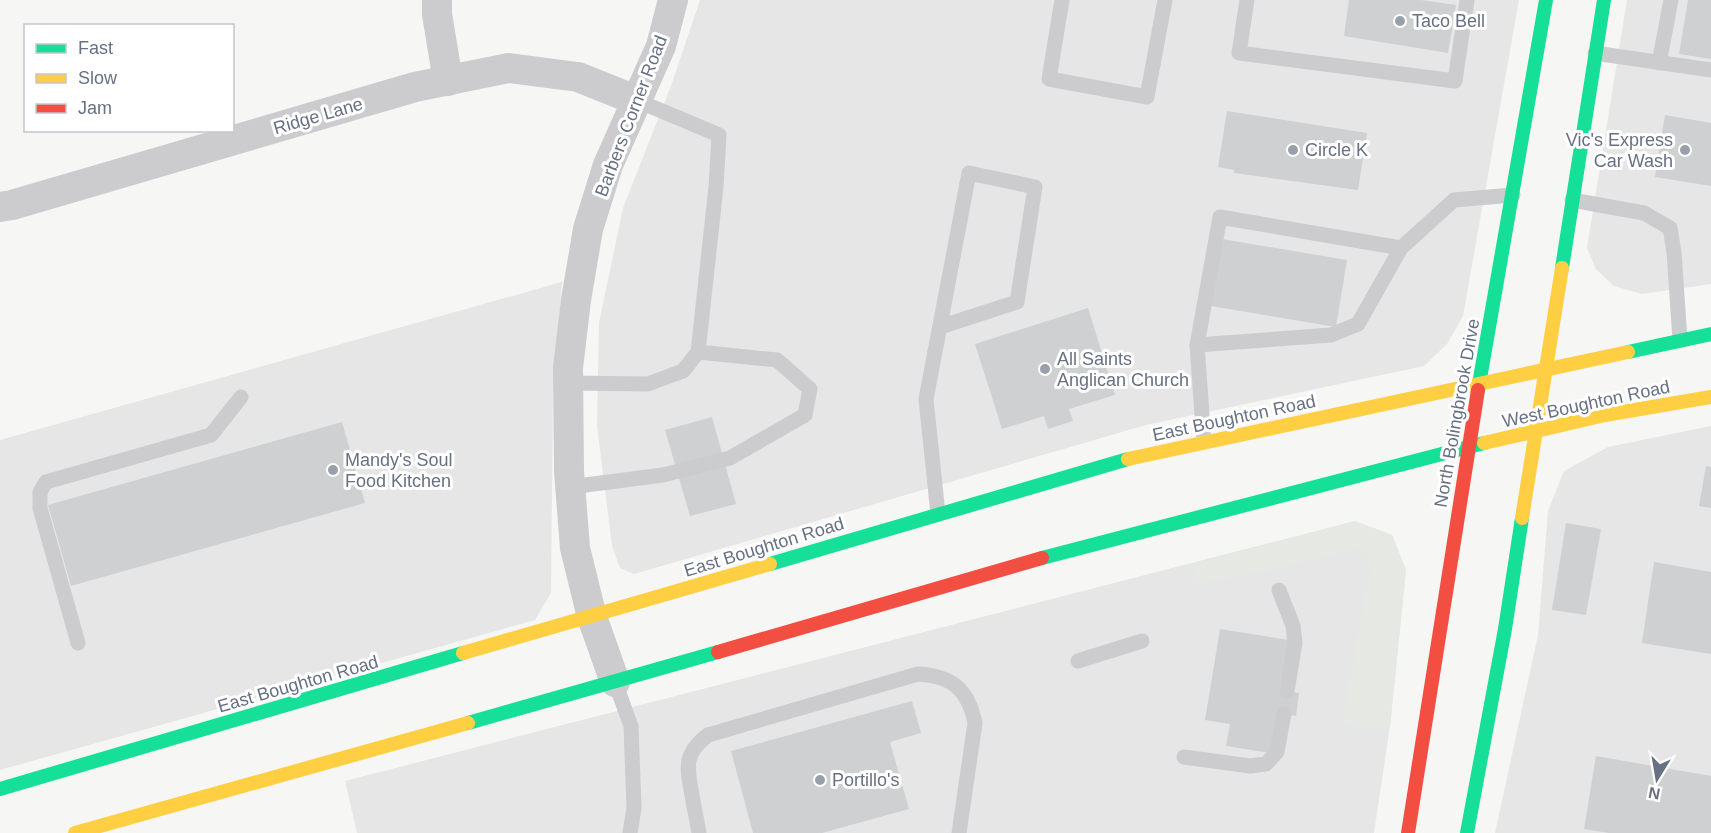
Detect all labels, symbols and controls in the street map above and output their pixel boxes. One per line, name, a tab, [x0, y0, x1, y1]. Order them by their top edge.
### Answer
place label: Taco Bell	[1412, 11, 1485, 31]
marker: Taco Bell	[1393, 14, 1407, 28]
legend	[24, 24, 234, 132]
street label: Barbers Corner Road	[591, 33, 671, 199]
text: Fast	[78, 38, 113, 58]
text: Slow	[78, 68, 118, 88]
street label: Ridge Lane	[271, 94, 365, 138]
text: Jam	[78, 98, 112, 118]
place label: Vic's Express Car Wash	[1566, 130, 1673, 171]
place label: Circle K	[1305, 140, 1368, 160]
marker: Circle K	[1286, 143, 1300, 157]
marker: Vic's Express Car Wash	[1678, 143, 1692, 157]
street label: North Bolingbrook Drive	[1431, 317, 1483, 509]
place label: All Saints Anglican Church	[1057, 349, 1189, 390]
marker: All Saints Anglican Church	[1038, 362, 1052, 376]
street label: West Boughton Road	[1500, 376, 1672, 432]
street label: East Boughton Road	[1151, 391, 1317, 445]
place label: Mandy's Soul Food Kitchen	[345, 450, 453, 491]
marker: Mandy's Soul Food Kitchen	[326, 463, 340, 477]
street label: East Boughton Road	[682, 513, 846, 581]
street label: East Boughton Road	[215, 651, 381, 717]
north arrow	[1627, 749, 1687, 809]
place label: Portillo's	[832, 770, 899, 790]
marker: Portillo's	[813, 773, 827, 787]
text: N	[1647, 784, 1662, 803]

